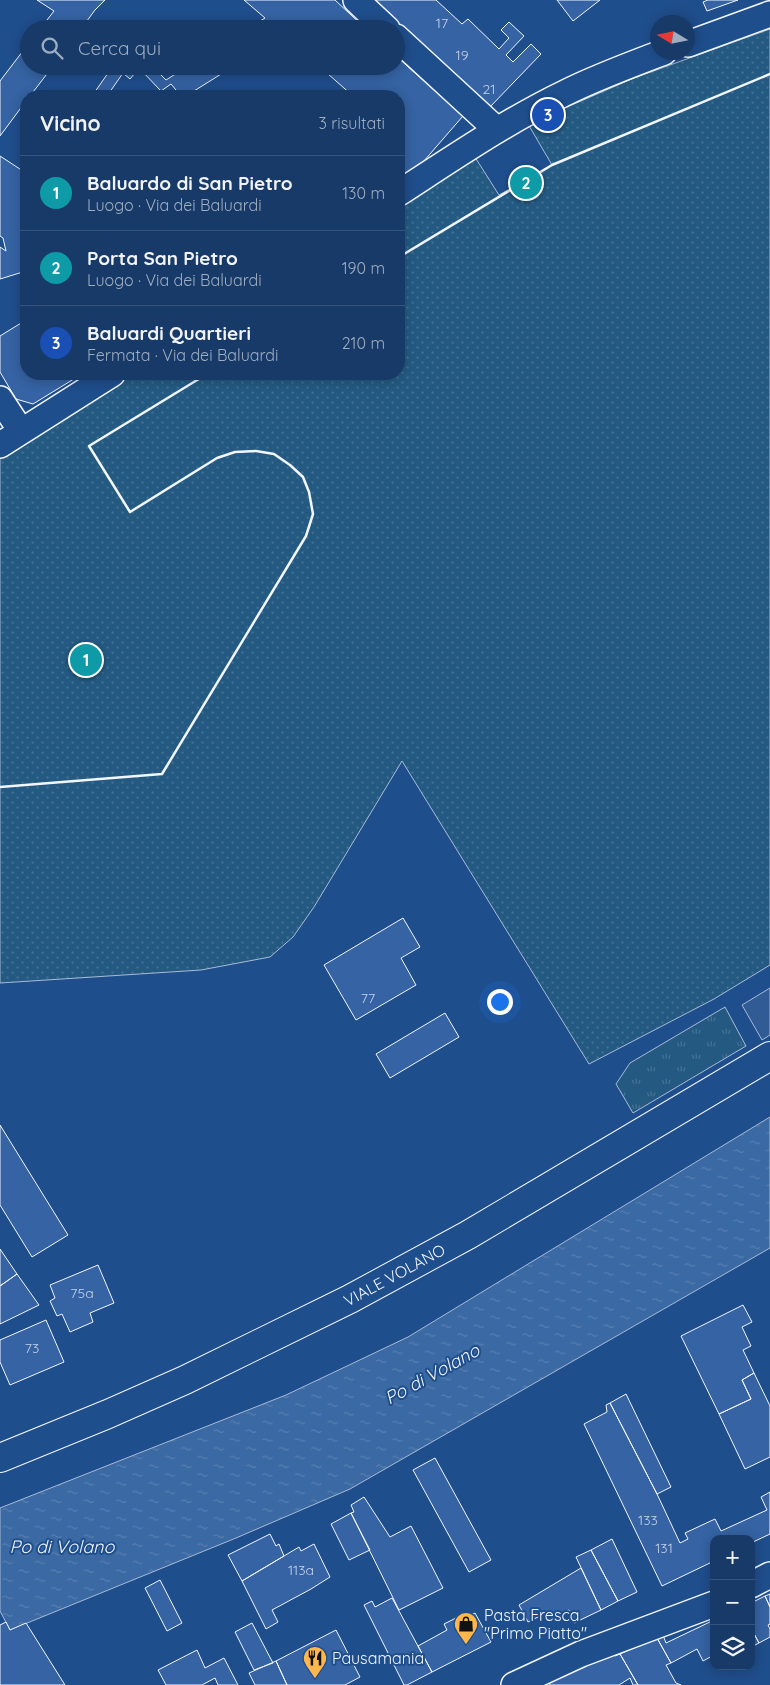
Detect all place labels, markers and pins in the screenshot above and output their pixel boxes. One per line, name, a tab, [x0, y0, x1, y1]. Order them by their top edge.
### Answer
pin: 3	[532, 96, 564, 134]
pin: 2	[510, 164, 542, 202]
pin: 1	[70, 641, 102, 679]
place label: Pasta Fresca "Primo Piatto"	[484, 1605, 587, 1643]
shop icon: Pasta Fresca "Primo Piatto"	[453, 1611, 479, 1645]
restaurant icon: Pausamania	[302, 1645, 328, 1679]
place label: Pausamania	[332, 1648, 424, 1668]

